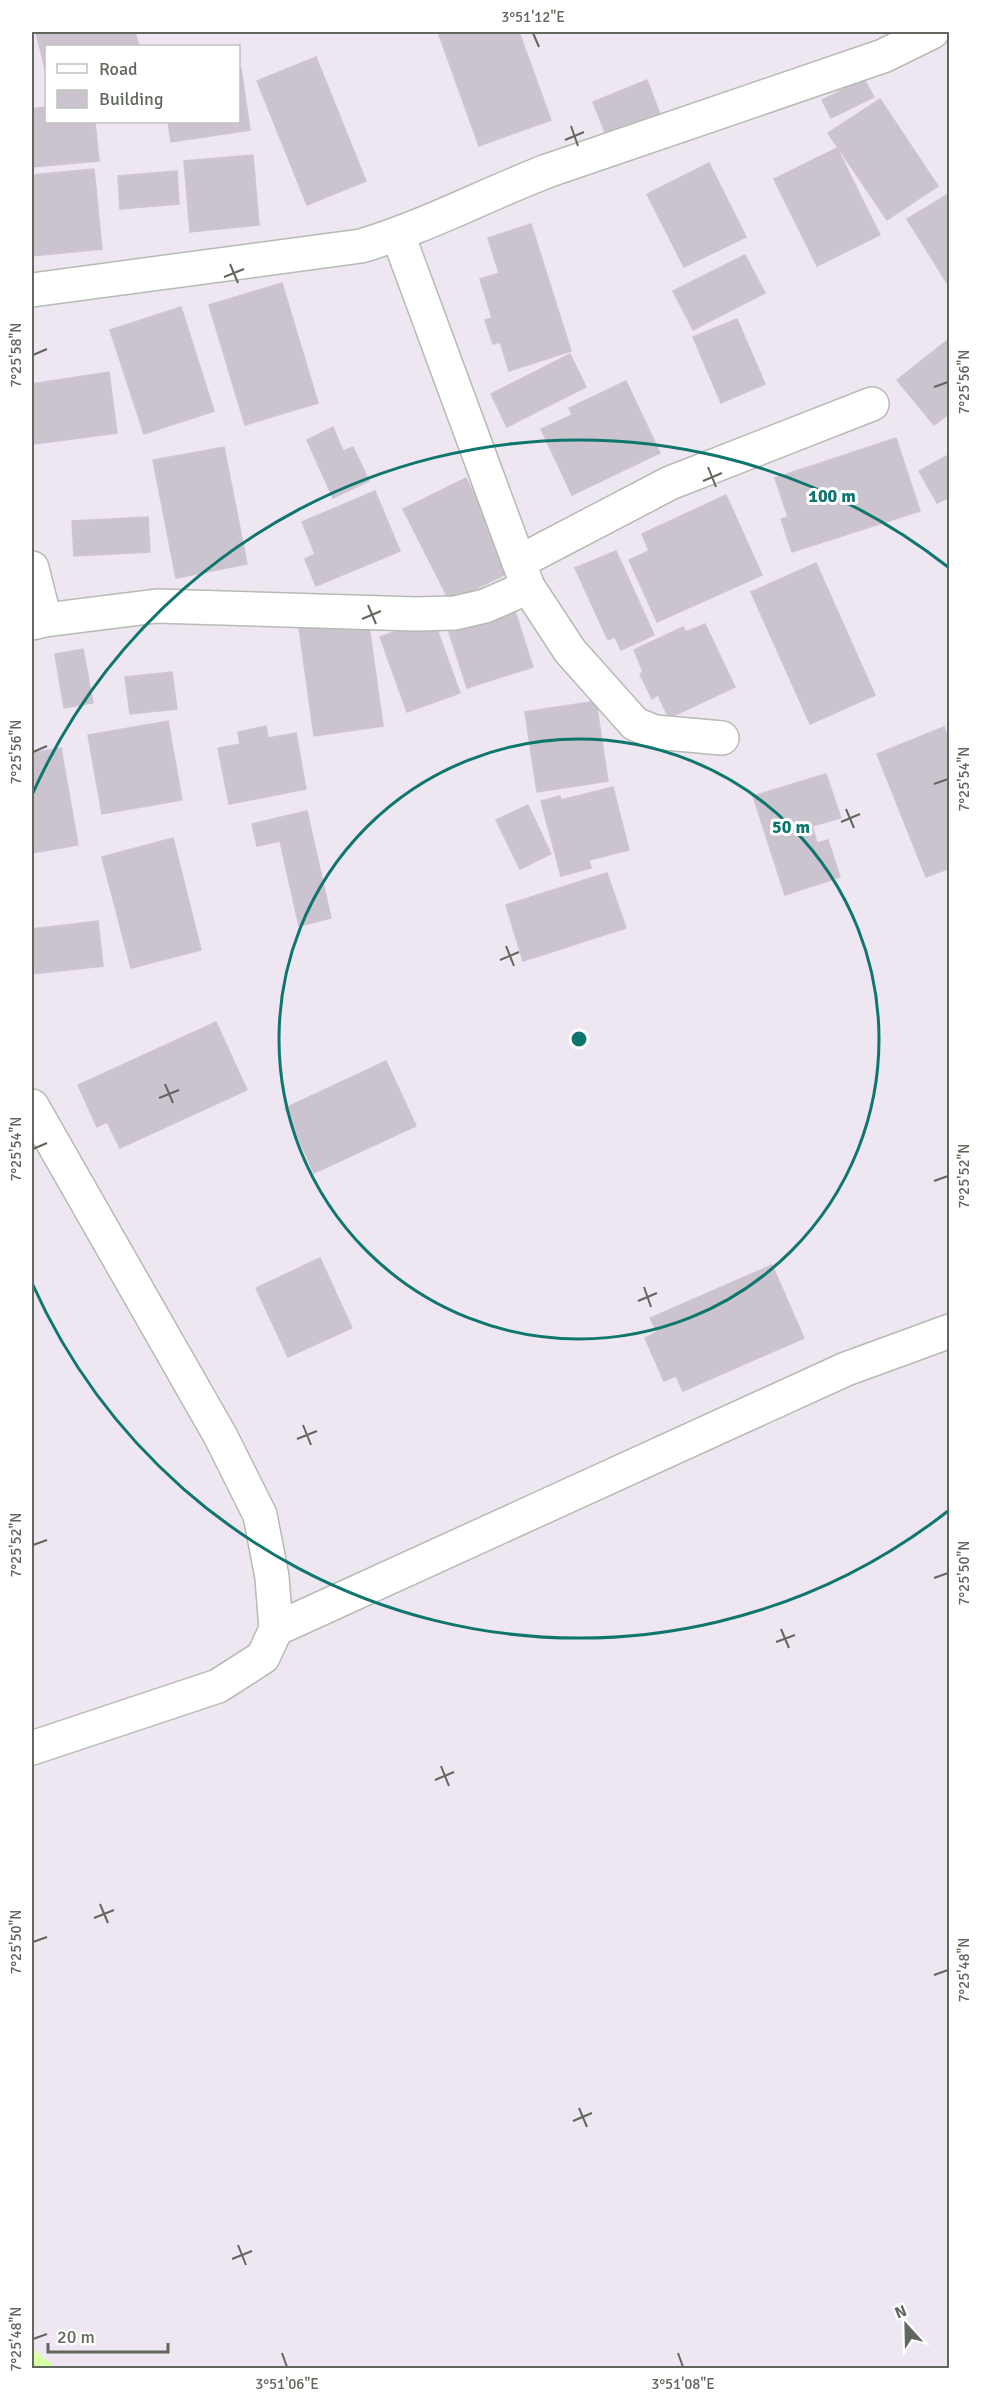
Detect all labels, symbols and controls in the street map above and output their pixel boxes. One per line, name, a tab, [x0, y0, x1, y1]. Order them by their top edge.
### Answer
text: 3°51'12"E	[501, 8, 565, 26]
legend	[45, 45, 240, 123]
text: Road	[99, 58, 138, 80]
text: Building	[99, 88, 163, 110]
text: 7°25'58"N	[7, 322, 25, 388]
text: 7°25'56"N	[955, 349, 973, 415]
text: 100 m	[808, 485, 856, 507]
text: 7°25'56"N	[7, 719, 25, 785]
text: 7°25'54"N	[955, 746, 973, 812]
text: 50 m	[772, 816, 810, 838]
centre of rings	[569, 1029, 589, 1049]
text: 7°25'54"N	[7, 1116, 25, 1182]
text: 7°25'52"N	[955, 1143, 973, 1209]
text: 7°25'52"N	[7, 1512, 25, 1578]
text: 7°25'50"N	[955, 1540, 973, 1606]
text: 7°25'50"N	[7, 1909, 25, 1975]
text: 7°25'48"N	[955, 1937, 973, 2003]
north arrow	[876, 2295, 936, 2355]
text: N	[892, 2301, 910, 2323]
text: 7°25'48"N	[7, 2306, 25, 2372]
scale bar	[48, 2316, 168, 2354]
text: 20 m	[57, 2326, 95, 2348]
text: 3°51'06"E	[255, 2375, 319, 2393]
text: 3°51'08"E	[651, 2375, 715, 2393]

